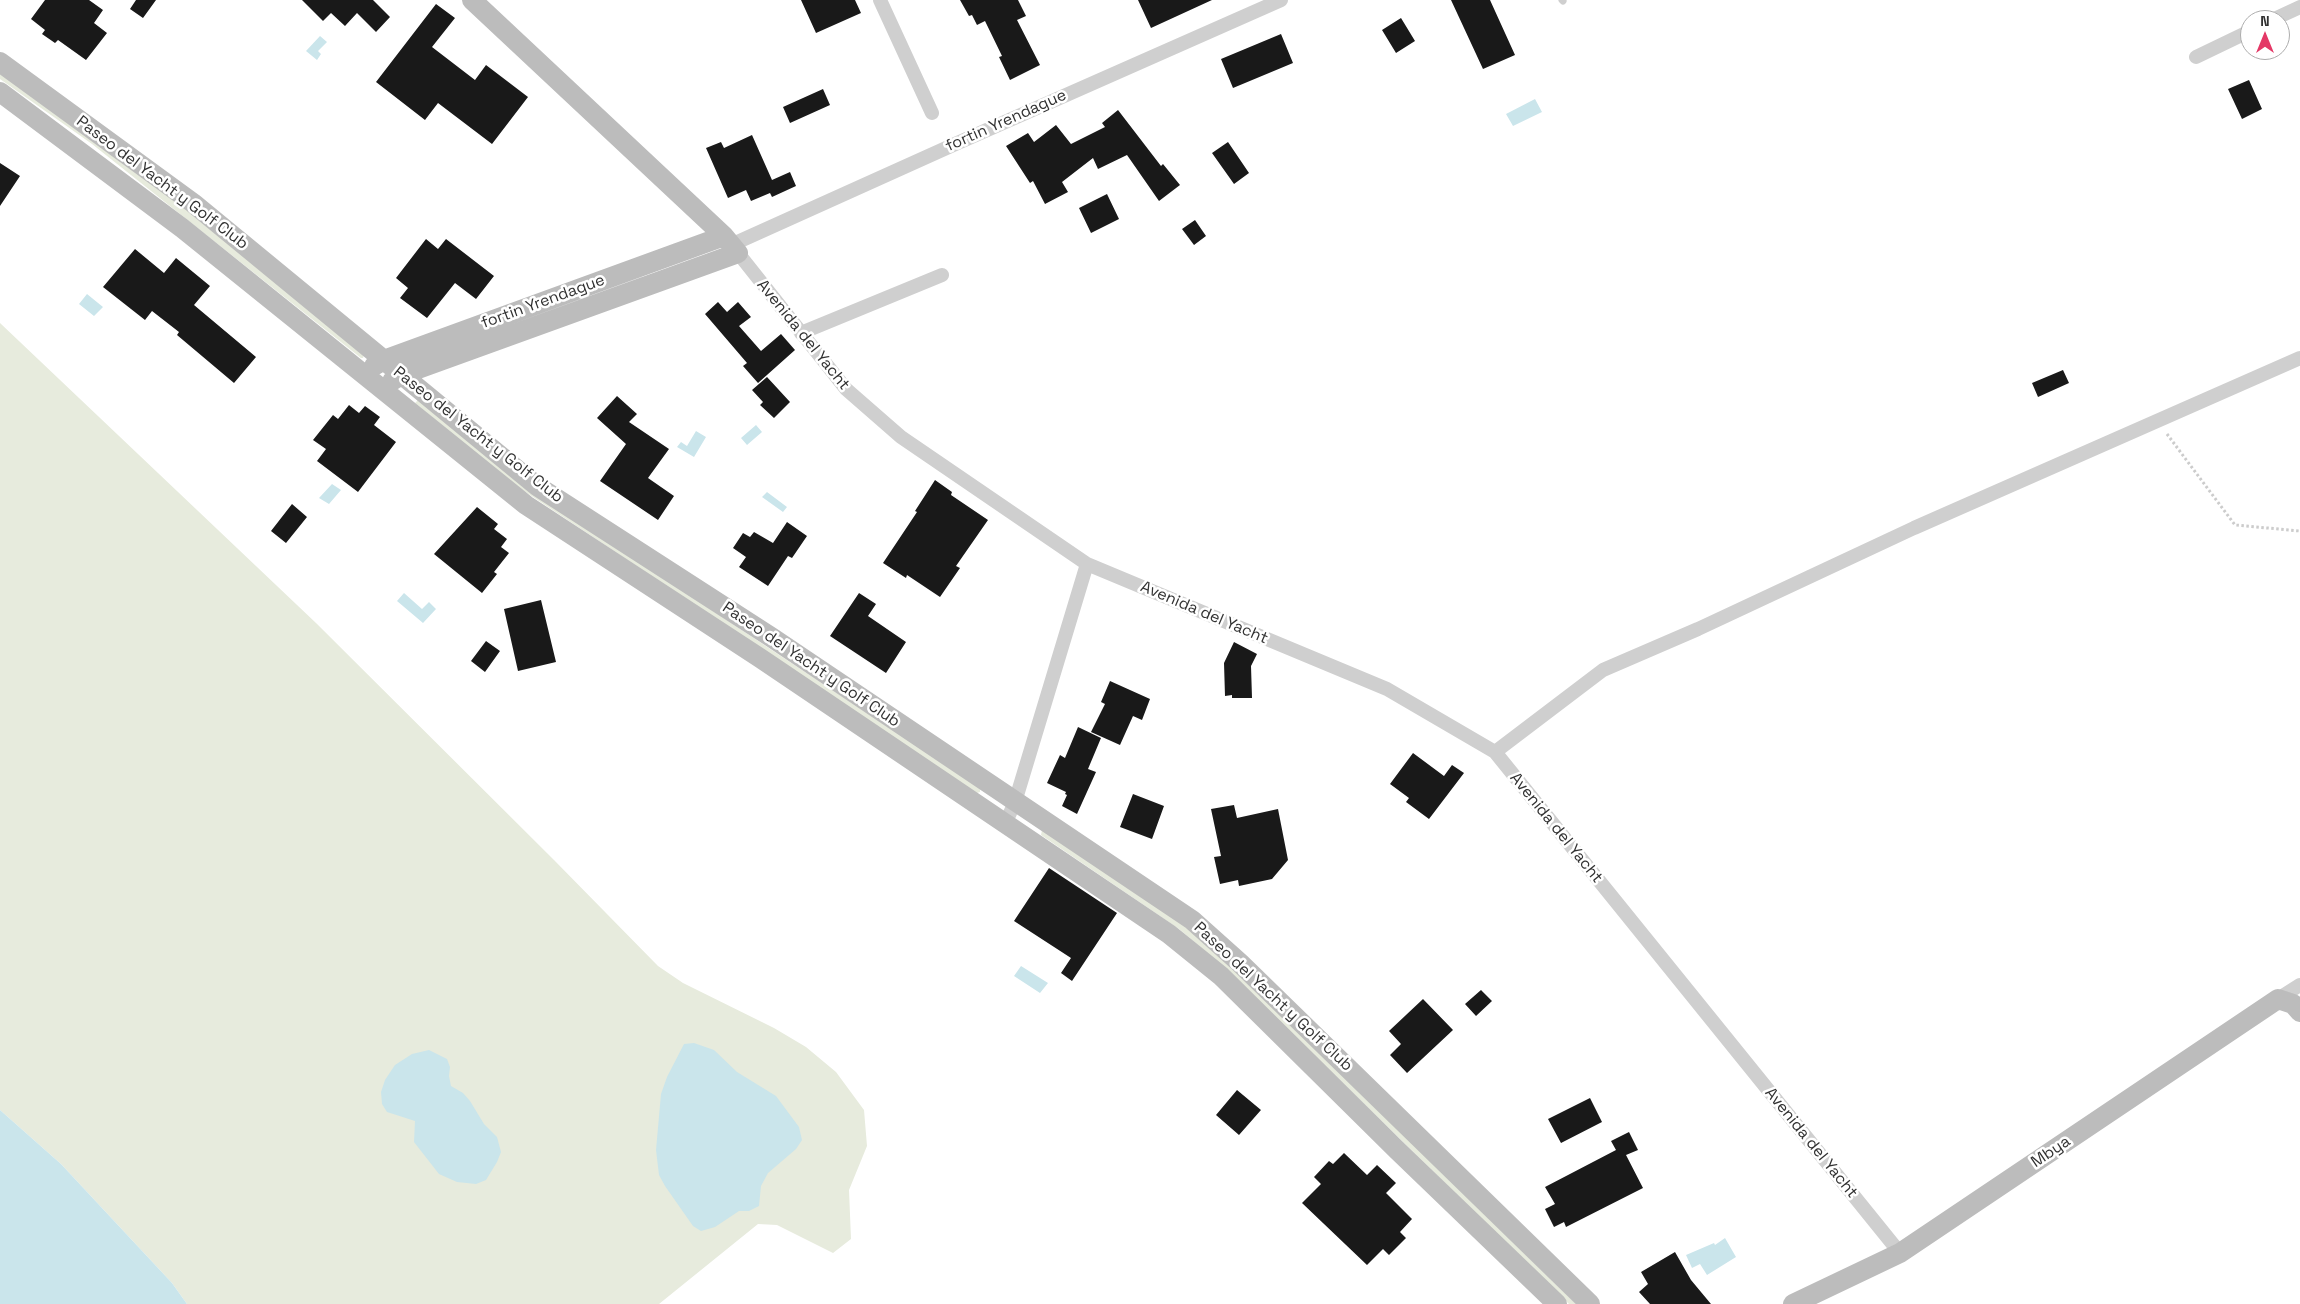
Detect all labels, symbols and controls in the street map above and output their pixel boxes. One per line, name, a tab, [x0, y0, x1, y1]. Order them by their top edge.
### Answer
north arrow	[2240, 10, 2290, 60]
text: N	[2260, 12, 2270, 30]
street label: fortin Yrendague	[943, 86, 1069, 156]
street label: Paseo del Yacht y Golf Club	[72, 112, 252, 254]
street label: fortin Yrendague	[478, 271, 608, 333]
street label: Avenida del Yacht	[753, 276, 853, 394]
street label: Paseo del Yacht y Golf Club	[389, 363, 567, 507]
street label: Avenida del Yacht	[1137, 577, 1271, 649]
street label: Paseo del Yacht y Golf Club	[719, 598, 903, 732]
street label: Avenida del Yacht	[1506, 769, 1606, 887]
street label: Paseo del Yacht y Golf Club	[1190, 918, 1356, 1076]
street label: Avenida del Yacht	[1761, 1084, 1861, 1202]
street label: Mbya	[2028, 1132, 2074, 1172]

